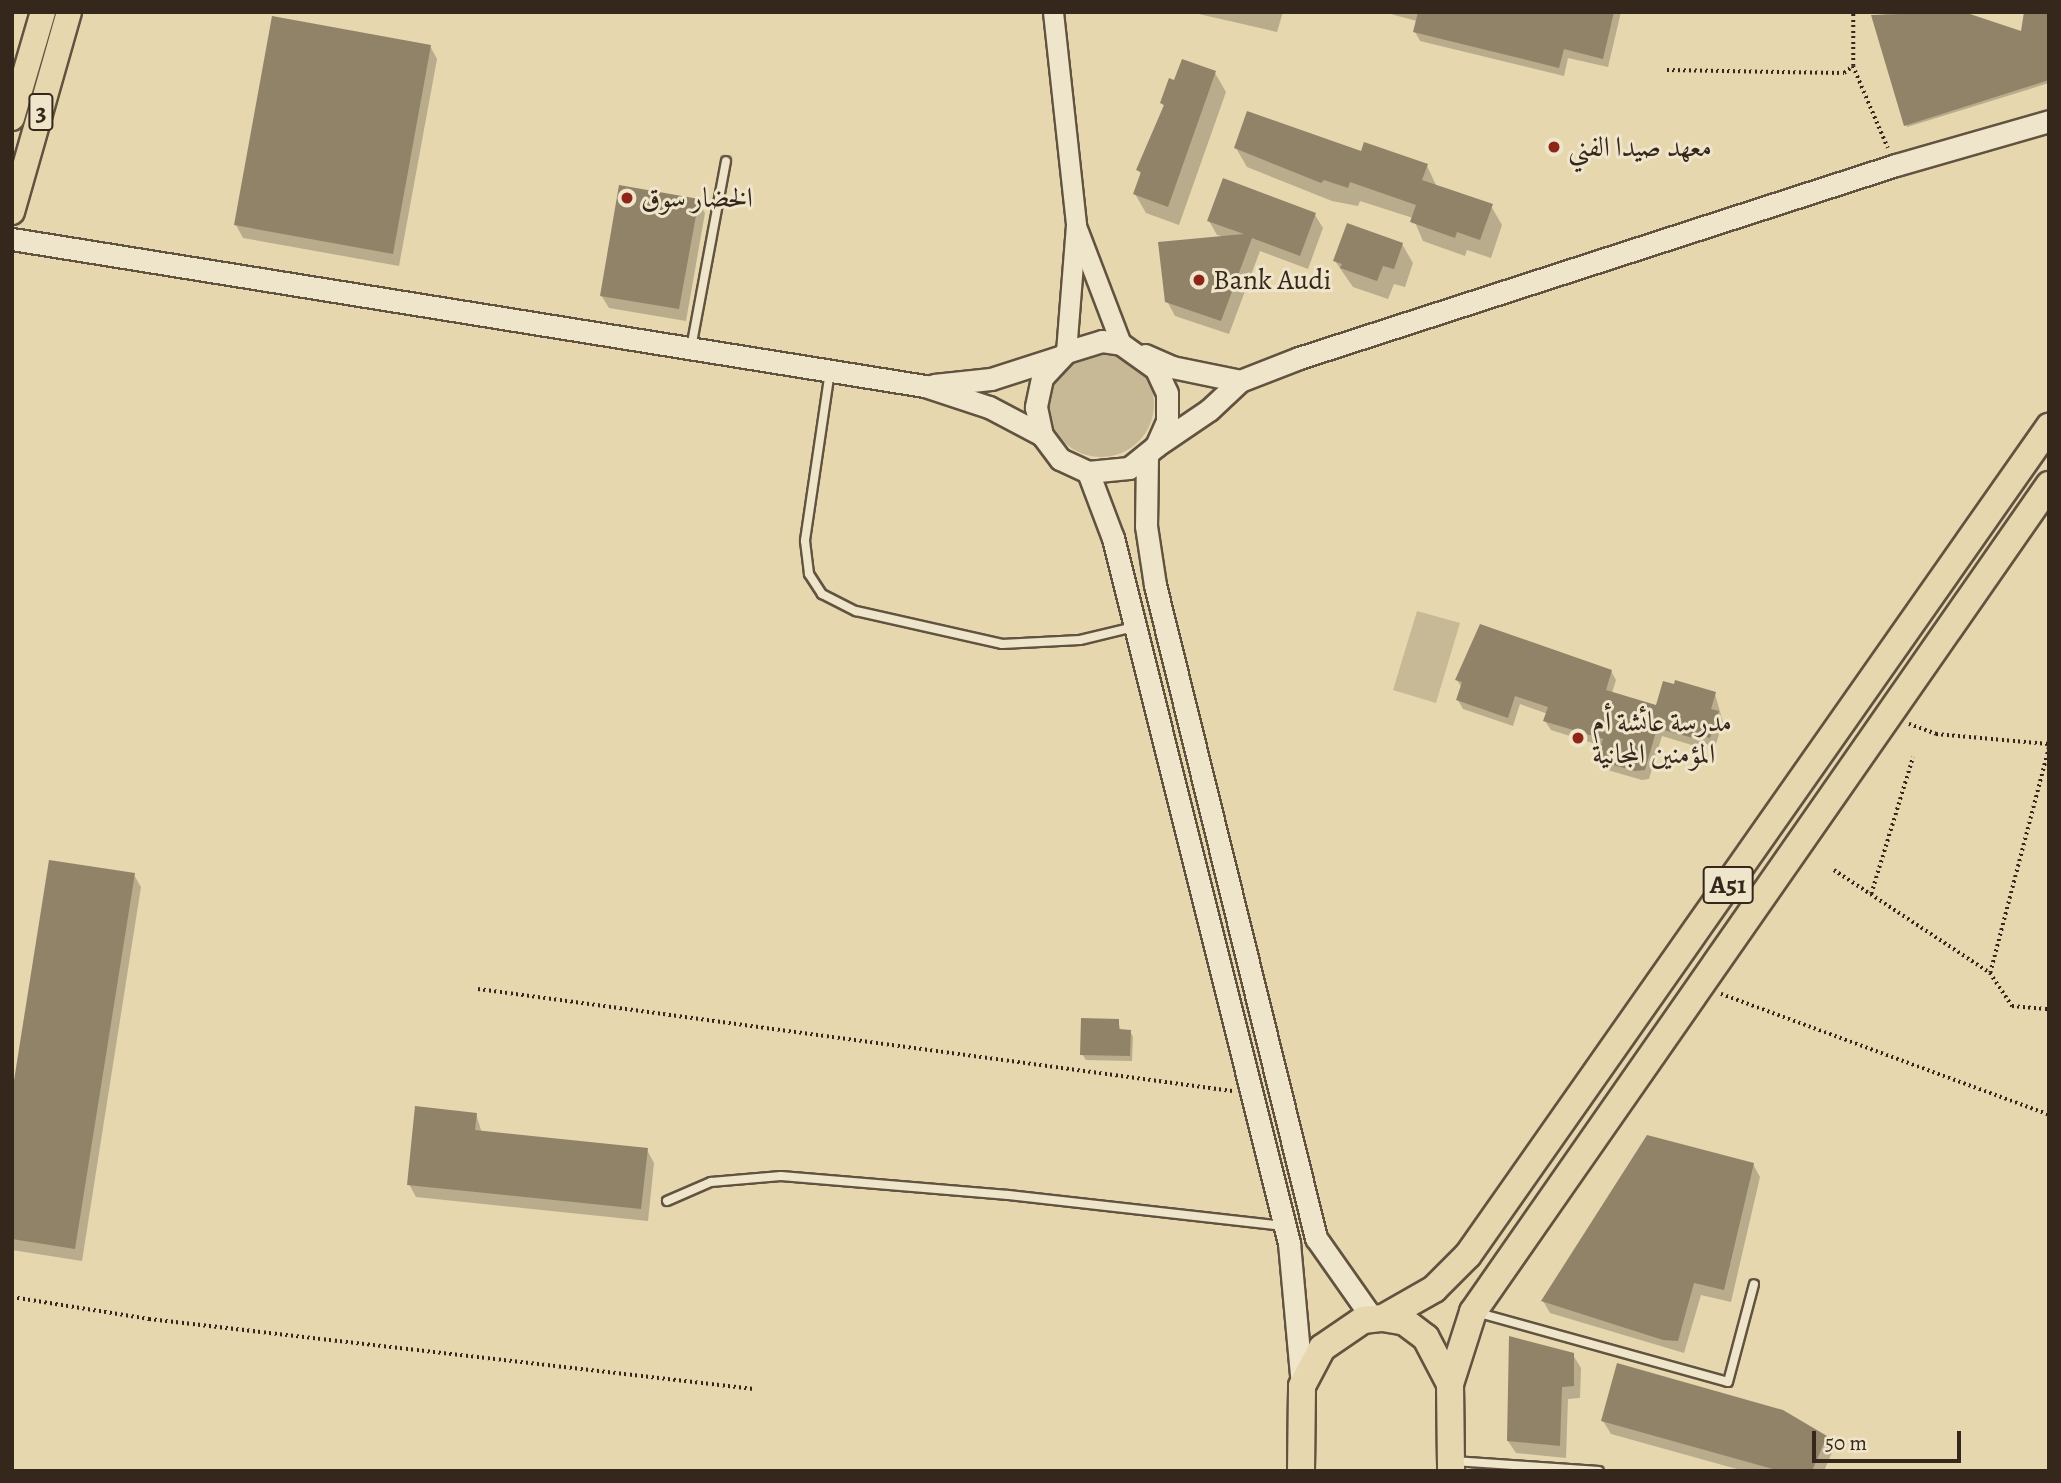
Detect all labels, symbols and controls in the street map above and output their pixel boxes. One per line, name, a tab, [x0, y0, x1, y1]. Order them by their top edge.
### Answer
road number: 3	[27, 90, 55, 134]
place label: معهد صيدا الفني	[1568, 130, 1712, 164]
marker: معهد صيدا الفني	[1546, 139, 1562, 155]
place label: الخضار سوق	[641, 181, 753, 215]
marker: الخضار سوق	[619, 190, 635, 206]
place label: Bank Audi	[1213, 263, 1331, 297]
marker: Bank Audi	[1191, 272, 1207, 288]
place label: مدرسة عائشة أم المؤمنين المجانية	[1592, 705, 1732, 771]
marker: مدرسة عائشة أم المؤمنين المجانية	[1570, 730, 1586, 746]
road number: A51	[1702, 862, 1754, 908]
scale bar	[1816, 1416, 1965, 1460]
text: 50 m	[1825, 1429, 1867, 1457]

